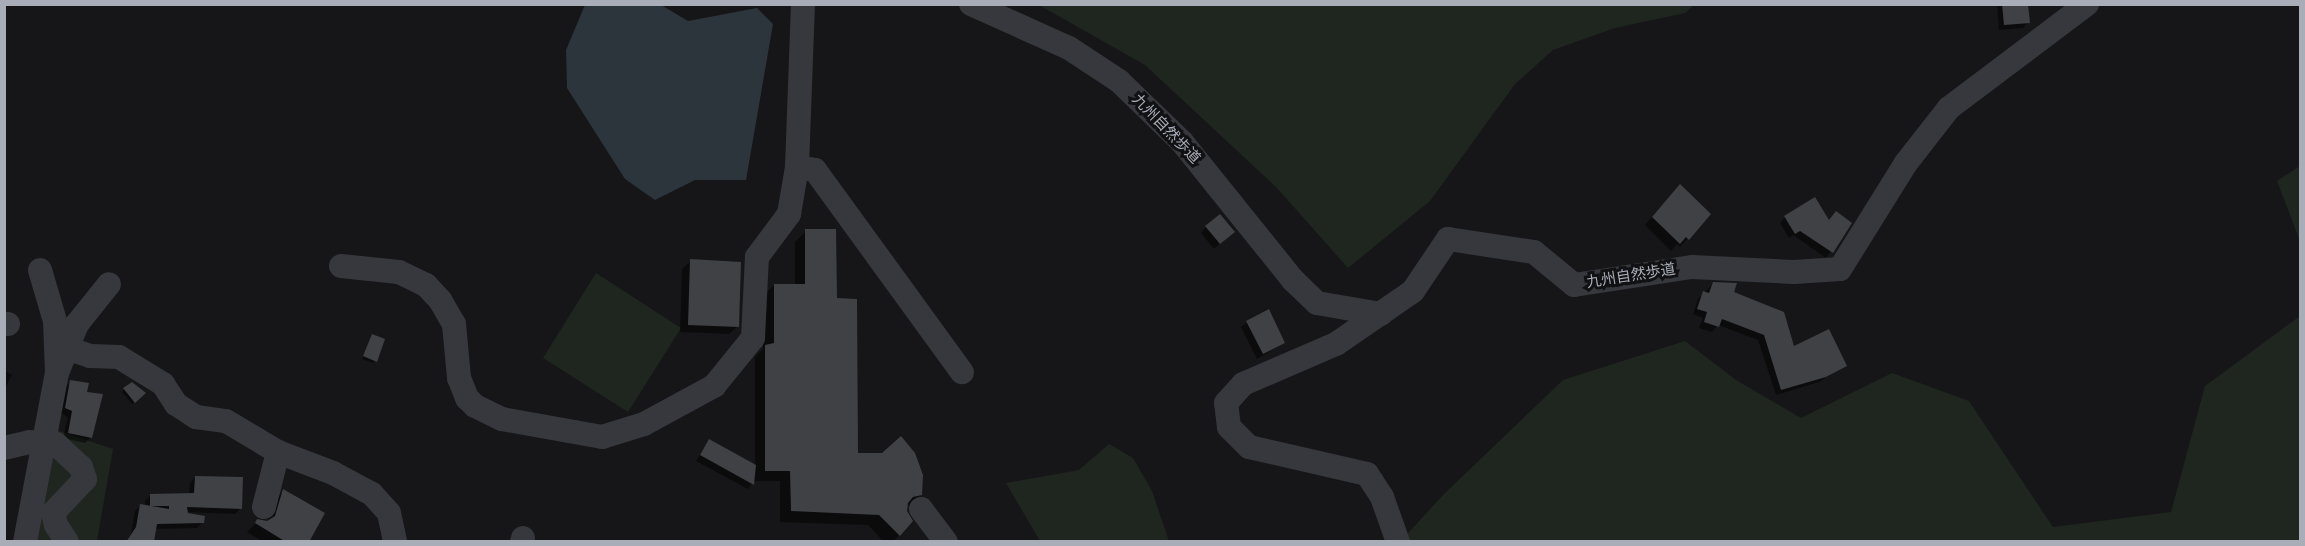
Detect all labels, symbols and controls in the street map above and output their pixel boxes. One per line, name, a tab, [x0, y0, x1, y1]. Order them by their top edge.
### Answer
street label: 九州自然歩道	[1128, 90, 1204, 168]
street label: 九州自然歩道	[1585, 260, 1677, 292]

